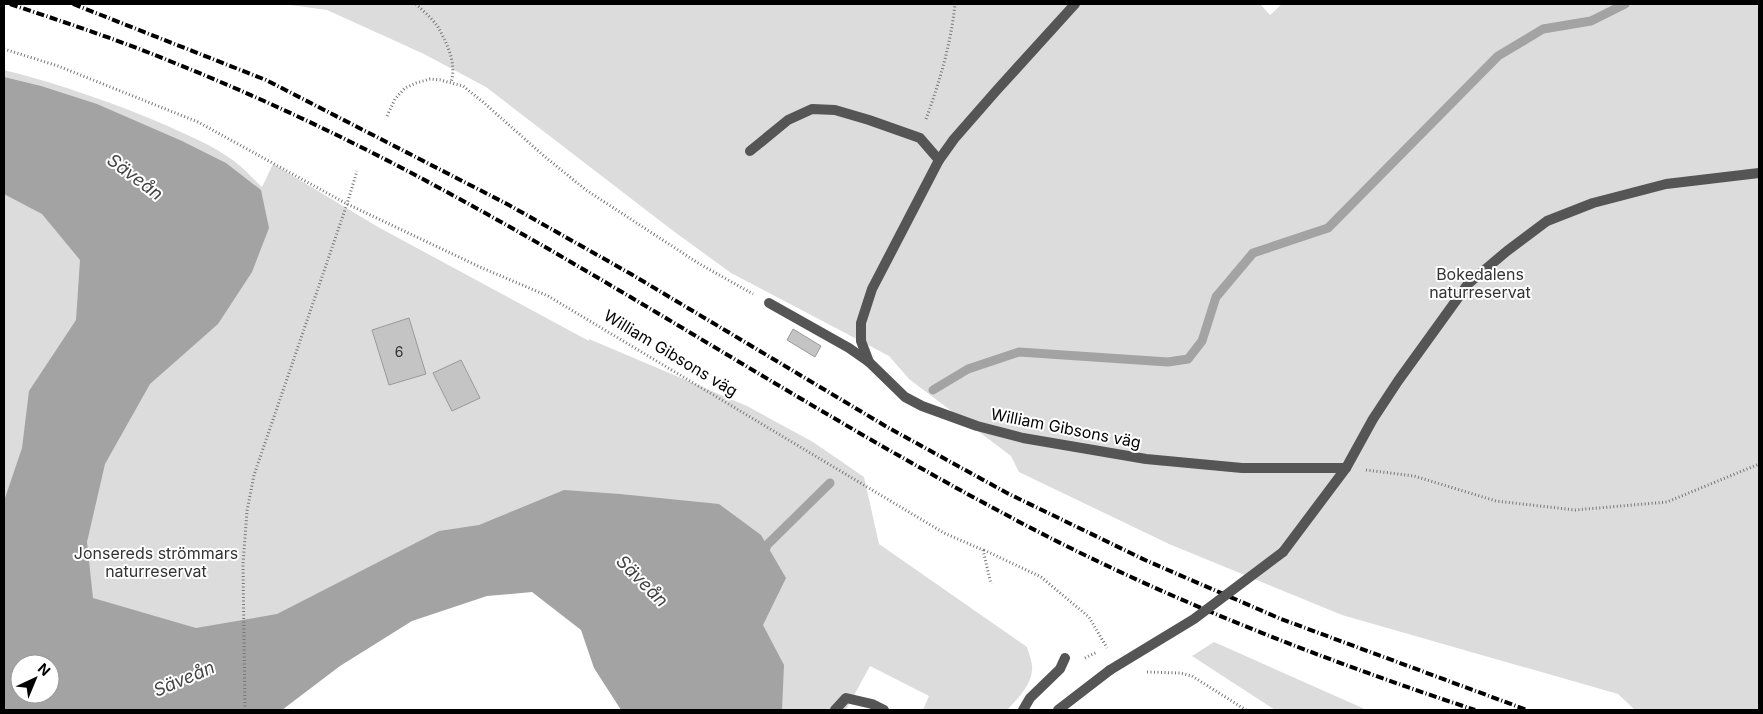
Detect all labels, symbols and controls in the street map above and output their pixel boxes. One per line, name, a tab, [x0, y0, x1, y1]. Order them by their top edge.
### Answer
water label: Säveån	[103, 149, 167, 204]
park label: Bokedalens naturreservat	[1429, 264, 1531, 302]
street label: William Gibsons väg	[600, 305, 742, 401]
house number: 6	[395, 343, 403, 360]
street label: William Gibsons väg	[989, 404, 1143, 452]
park label: Jonsereds strömmars naturreservat	[74, 543, 238, 581]
water label: Säveån	[612, 550, 673, 611]
north arrow	[10, 654, 60, 704]
water label: Säveån	[150, 656, 218, 701]
text: N	[35, 659, 54, 679]

